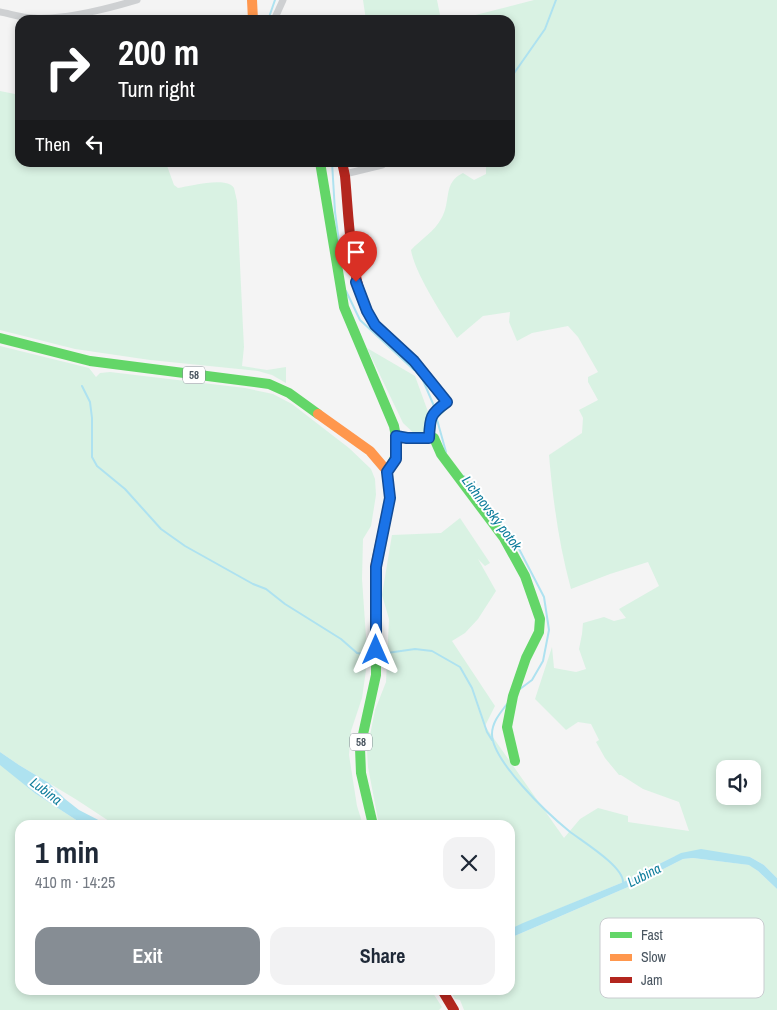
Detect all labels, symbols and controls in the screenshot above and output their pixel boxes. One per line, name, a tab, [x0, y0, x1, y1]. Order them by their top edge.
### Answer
text: 200 m	[118, 29, 199, 76]
icon: right	[35, 35, 100, 100]
text: Turn right	[118, 74, 195, 104]
icon: left	[81, 130, 109, 158]
text: Then	[35, 131, 71, 157]
pin	[335, 231, 377, 282]
icon: arrive	[342, 238, 370, 266]
road number: 58	[183, 366, 205, 384]
water label: Lichnovský potok	[458, 472, 527, 555]
position arrow	[349, 623, 401, 675]
road number: 58	[350, 734, 372, 750]
map controls	[716, 760, 761, 805]
button: sound	[716, 760, 761, 805]
water label: Lubina	[27, 773, 65, 809]
text: 1 min	[35, 832, 99, 872]
button: close	[443, 837, 495, 889]
water label: Lubina	[624, 859, 664, 891]
text: 410 m · 14:25	[35, 871, 115, 893]
legend	[600, 918, 764, 998]
text: Fast	[641, 926, 663, 944]
button: Exit	[35, 927, 260, 985]
button: Share	[270, 927, 495, 985]
text: Slow	[641, 948, 667, 966]
text: Jam	[641, 971, 663, 989]

